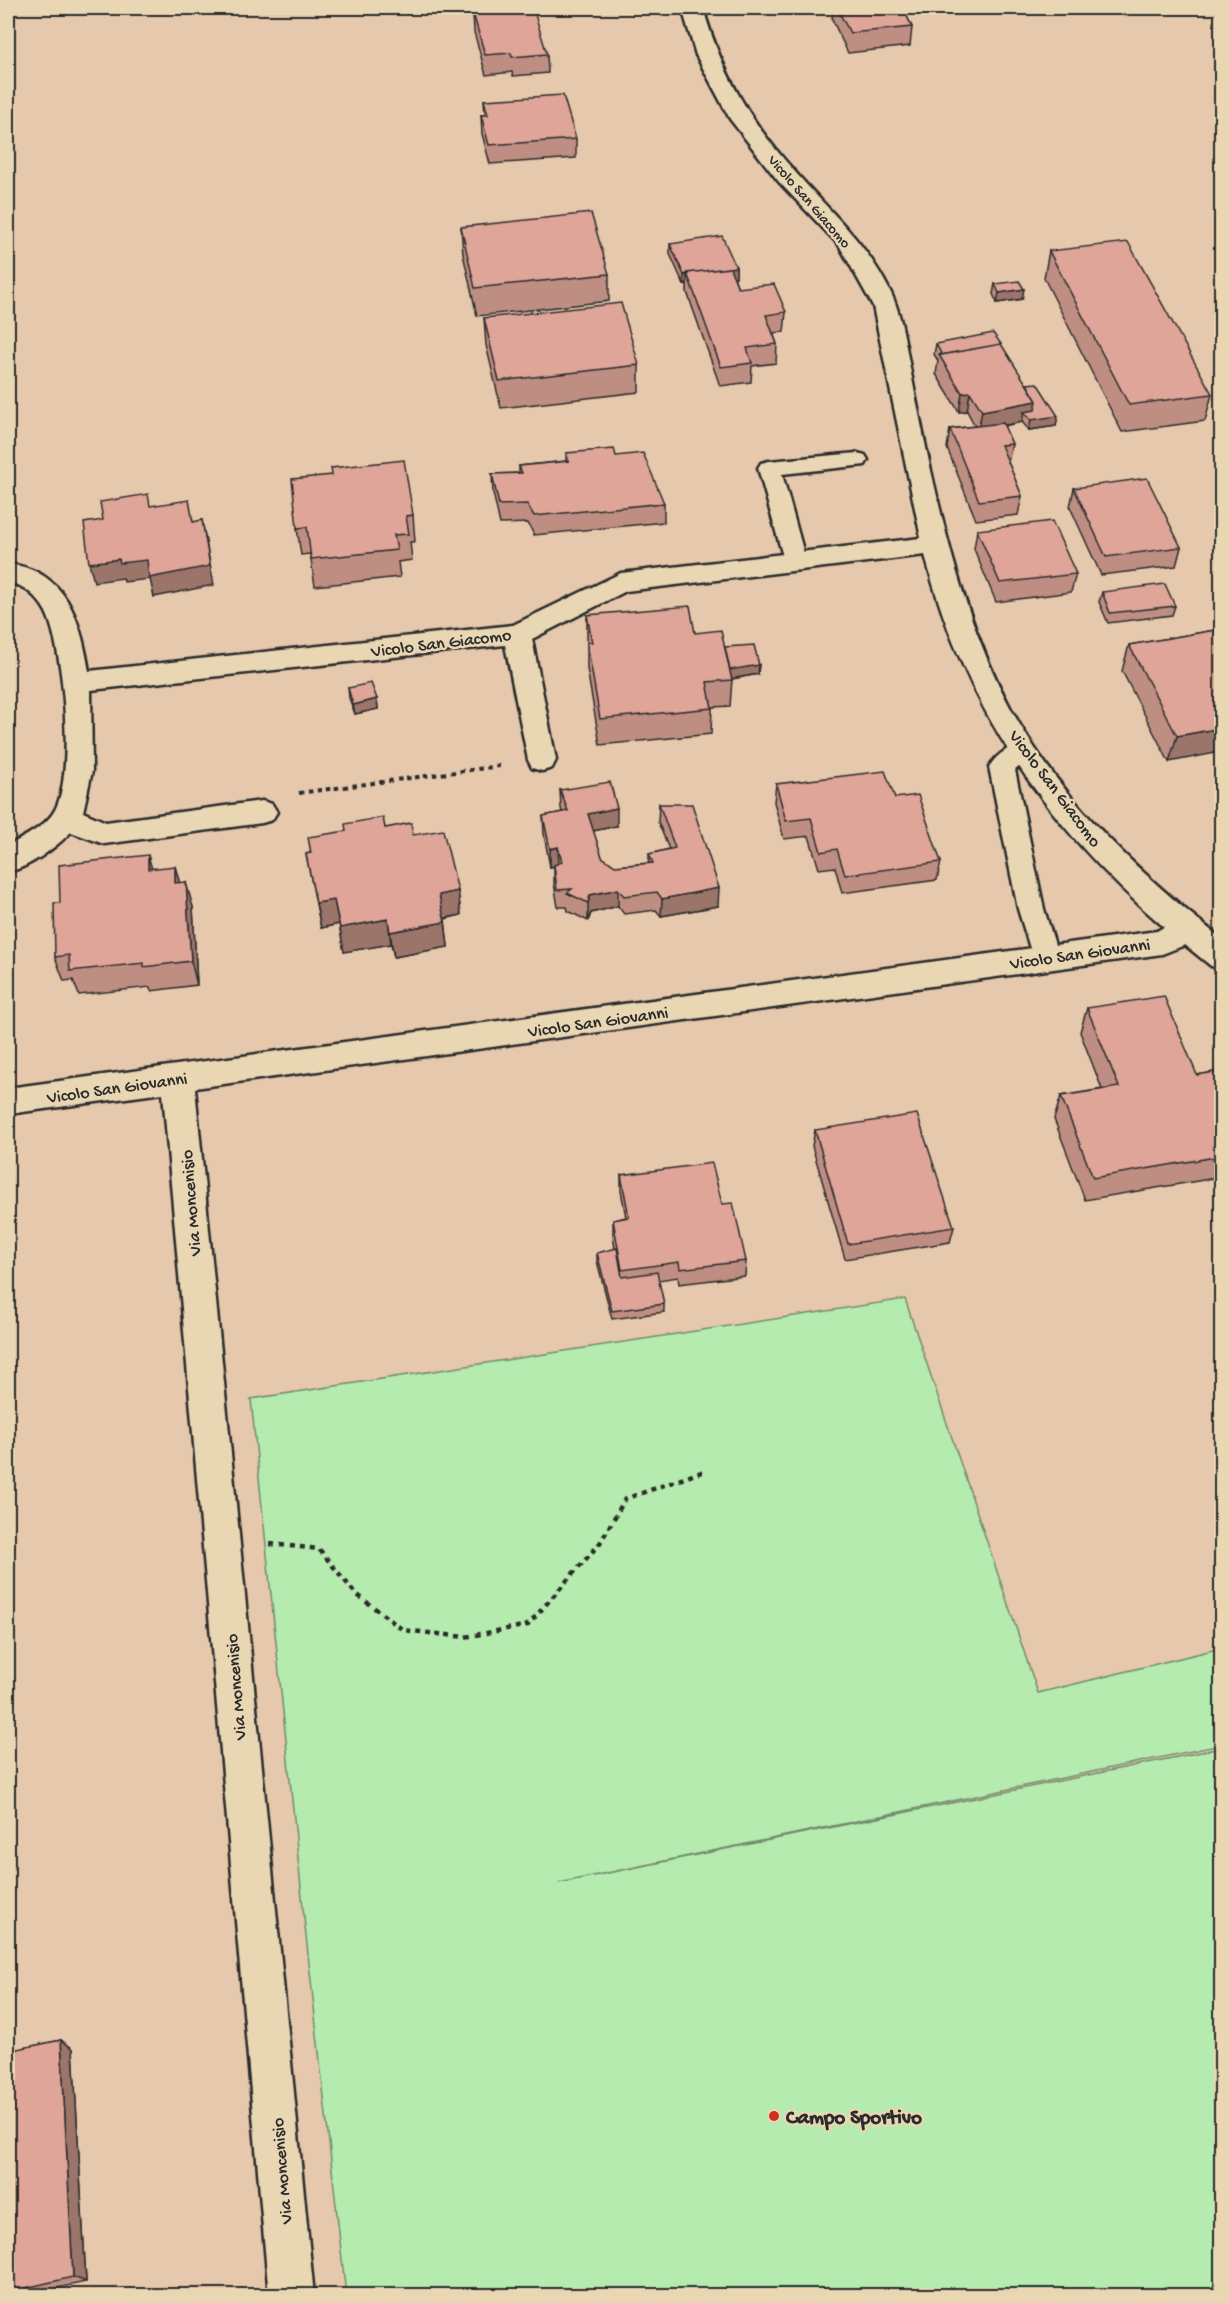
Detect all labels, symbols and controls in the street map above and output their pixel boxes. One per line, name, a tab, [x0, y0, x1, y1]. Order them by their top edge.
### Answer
street label: Vicolo San Giacomo	[763, 151, 854, 253]
street label: Vicolo San Giacomo	[369, 625, 513, 664]
street label: Vicolo San Giacomo	[1003, 726, 1105, 852]
street label: Vicolo San Giovanni	[1008, 935, 1152, 976]
street label: Vicolo San Giovanni	[526, 1003, 670, 1044]
street label: Vicolo San Giovanni	[45, 1069, 189, 1110]
street label: Via Moncenisio	[177, 1149, 208, 1258]
street label: Via Moncenisio	[222, 1633, 253, 1742]
place label: Campo Sportivo	[785, 2107, 922, 2132]
marker: Campo Sportivo	[767, 2109, 781, 2123]
street label: Via Moncenisio	[268, 2117, 299, 2226]

